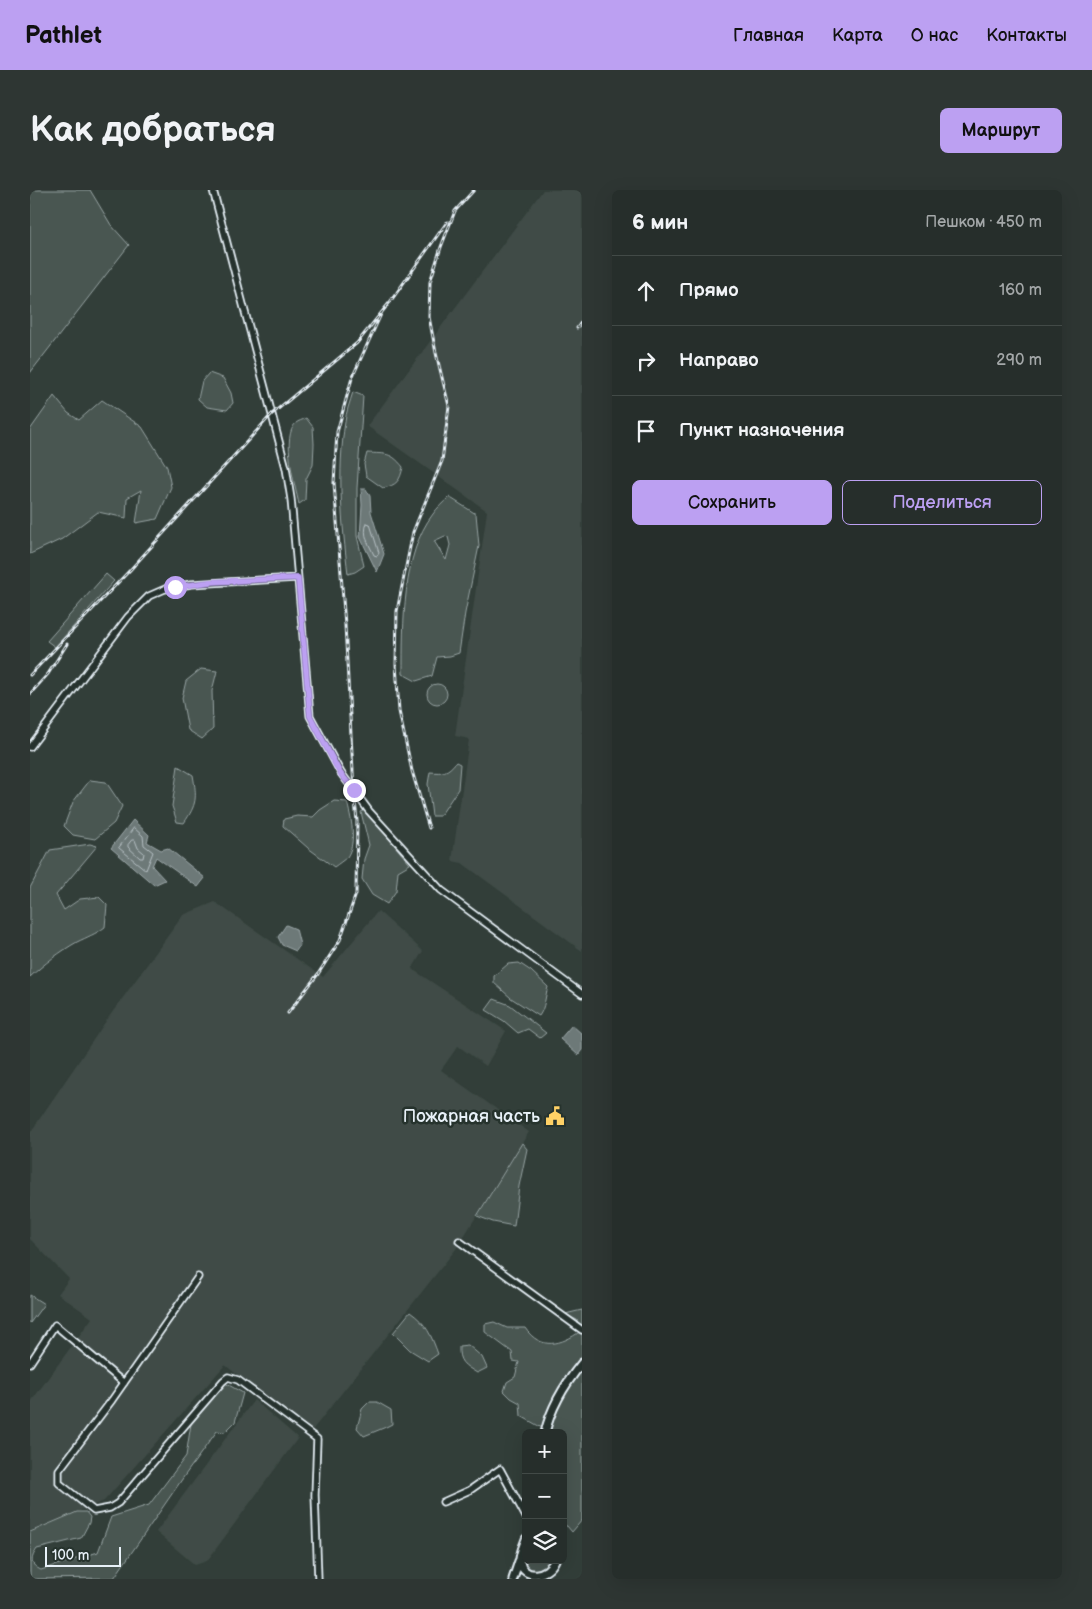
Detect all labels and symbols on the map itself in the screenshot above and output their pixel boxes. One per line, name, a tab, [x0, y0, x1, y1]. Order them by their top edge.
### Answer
route start	[164, 576, 187, 599]
route end	[343, 779, 366, 802]
public building icon: Пожарная часть	[544, 1105, 566, 1127]
place label: Пожарная часть	[403, 1106, 540, 1127]
scale bar	[45, 1544, 121, 1567]

